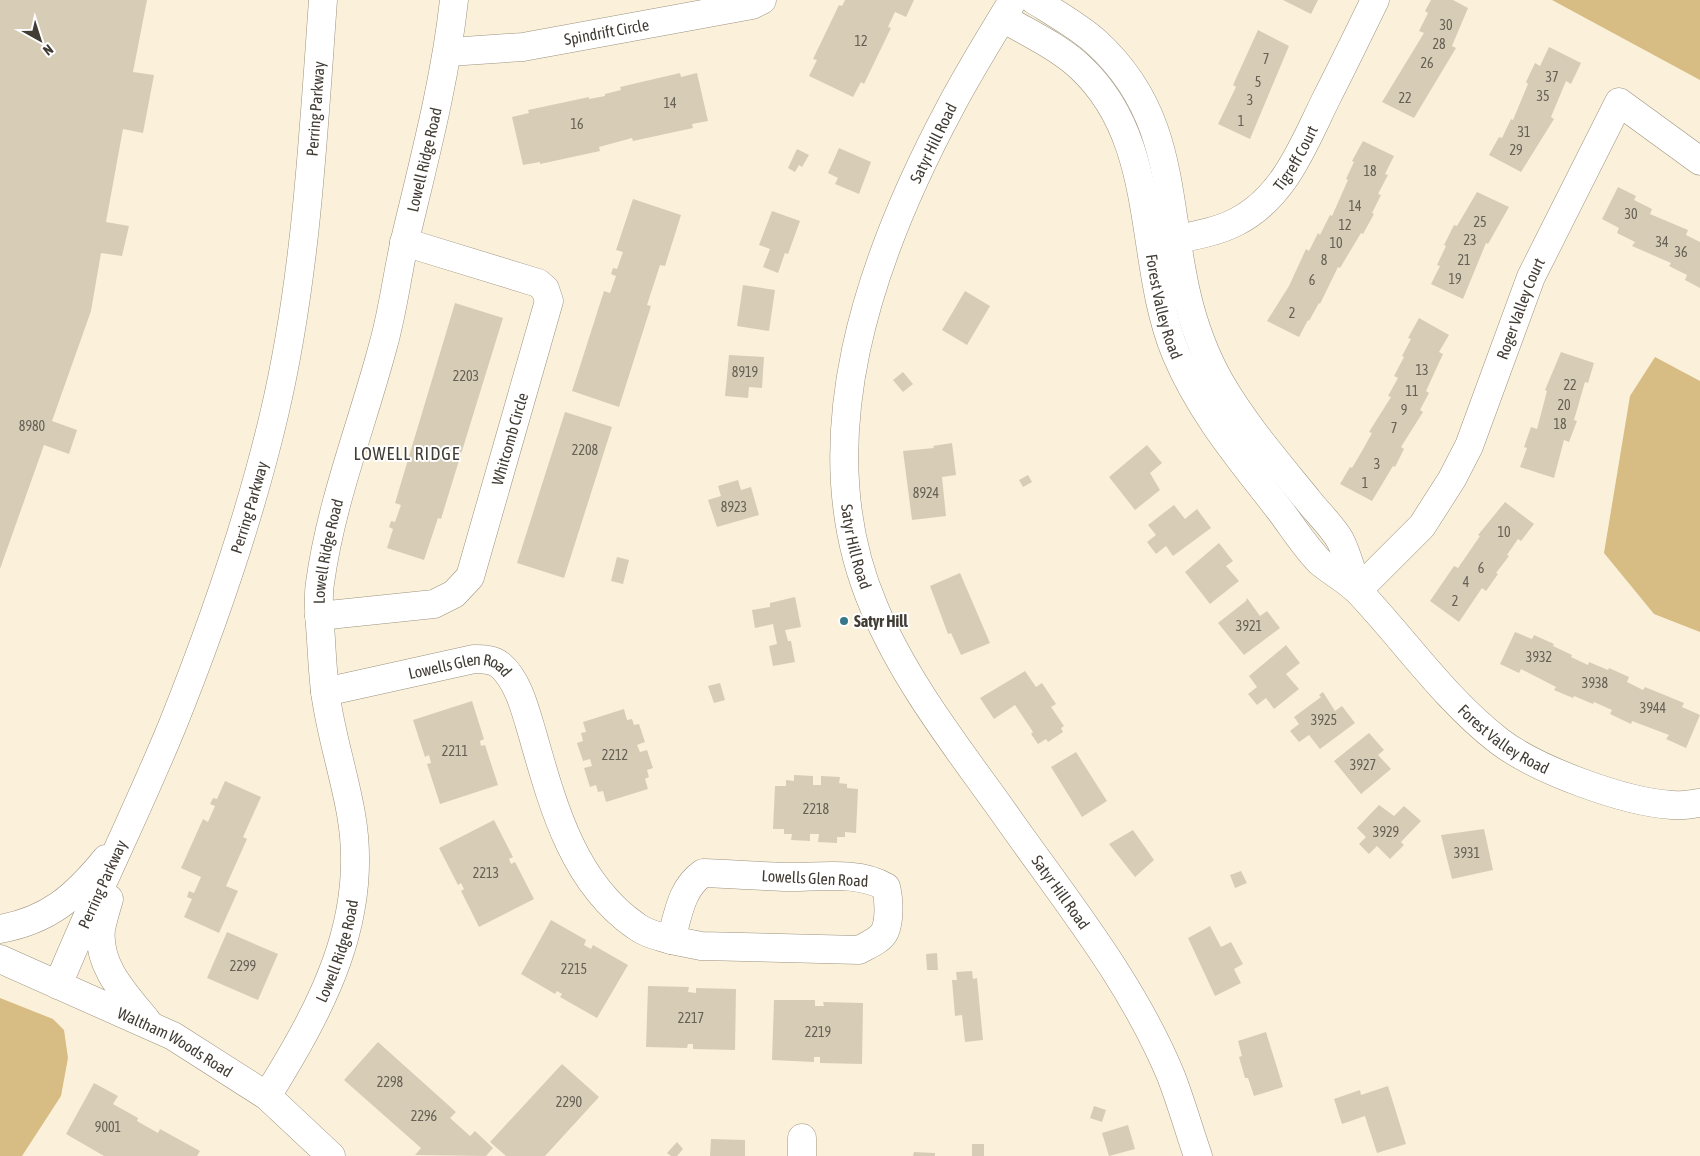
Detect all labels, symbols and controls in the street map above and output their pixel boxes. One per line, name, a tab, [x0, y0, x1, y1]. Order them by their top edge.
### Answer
north arrow	[15, 15, 65, 65]
street label: Spindrift Circle	[563, 15, 650, 48]
house number: 30	[1439, 17, 1453, 33]
house number: 12	[854, 33, 868, 49]
house number: 28	[1432, 36, 1446, 52]
text: N	[40, 41, 56, 59]
house number: 7	[1263, 51, 1269, 67]
house number: 26	[1420, 55, 1434, 71]
street label: Perring Parkway	[303, 60, 329, 157]
house number: 37	[1545, 69, 1559, 85]
house number: 5	[1255, 74, 1261, 90]
house number: 35	[1536, 88, 1550, 104]
house number: 22	[1398, 90, 1412, 106]
house number: 3	[1247, 92, 1253, 108]
house number: 14	[663, 95, 677, 111]
street label: Satyr Hill Road	[906, 100, 961, 186]
street label: Lowell Ridge Road	[403, 106, 445, 214]
house number: 1	[1238, 113, 1244, 129]
house number: 16	[570, 116, 584, 132]
street label: Tigreff Court	[1270, 122, 1321, 194]
house number: 31	[1517, 124, 1531, 140]
house number: 29	[1509, 142, 1523, 158]
house number: 18	[1363, 163, 1377, 179]
house number: 14	[1348, 198, 1362, 214]
house number: 30	[1624, 206, 1638, 222]
house number: 25	[1473, 214, 1487, 230]
house number: 12	[1338, 217, 1352, 233]
house number: 23	[1463, 232, 1477, 248]
house number: 34	[1655, 234, 1669, 250]
house number: 10	[1329, 235, 1343, 251]
house number: 36	[1674, 244, 1688, 260]
house number: 8	[1321, 252, 1328, 268]
house number: 21	[1457, 252, 1471, 268]
street label: Forest Valley Road	[1143, 253, 1186, 362]
street label: Roger Valley Court	[1493, 255, 1548, 362]
house number: 19	[1448, 271, 1462, 287]
house number: 6	[1309, 272, 1316, 288]
house number: 2	[1289, 305, 1295, 321]
house number: 13	[1415, 362, 1429, 378]
house number: 8919	[732, 364, 758, 380]
house number: 2203	[453, 368, 479, 384]
house number: 22	[1563, 377, 1577, 393]
house number: 11	[1405, 383, 1419, 399]
street label: Whitcomb Circle	[488, 391, 531, 487]
house number: 20	[1557, 397, 1571, 413]
house number: 9	[1401, 402, 1407, 418]
house number: 18	[1553, 416, 1567, 432]
house number: 8980	[19, 418, 46, 434]
house number: 7	[1391, 420, 1397, 436]
house number: 2208	[572, 442, 599, 458]
district label: LOWELL RIDGE	[354, 443, 460, 464]
house number: 3	[1374, 456, 1380, 472]
street label: Perring Parkway	[227, 459, 272, 556]
house number: 1	[1362, 475, 1368, 491]
house number: 8924	[913, 485, 940, 501]
street label: Lowell Ridge Road	[310, 497, 346, 604]
house number: 8923	[721, 499, 747, 515]
street label: Satyr Hill Road	[838, 503, 875, 591]
house number: 10	[1497, 524, 1511, 540]
house number: 6	[1478, 560, 1485, 576]
house number: 4	[1463, 574, 1470, 590]
house number: 2	[1452, 593, 1458, 609]
place label: Satyr Hill	[854, 612, 908, 630]
marker: Satyr Hill	[838, 615, 850, 627]
house number: 3921	[1236, 618, 1262, 634]
house number: 3932	[1526, 649, 1552, 665]
street label: Lowells Glen Road	[407, 650, 516, 682]
house number: 3938	[1582, 675, 1609, 691]
house number: 3944	[1640, 700, 1667, 716]
street label: Forest Valley Road	[1455, 701, 1552, 777]
house number: 3925	[1311, 712, 1337, 728]
house number: 2211	[442, 743, 468, 759]
house number: 2212	[602, 747, 628, 763]
house number: 3927	[1350, 757, 1376, 773]
house number: 2218	[803, 801, 830, 817]
house number: 3929	[1373, 824, 1399, 840]
street label: Perring Parkway	[74, 837, 131, 931]
house number: 3931	[1454, 845, 1480, 861]
street label: Satyr Hill Road	[1028, 852, 1093, 933]
house number: 2213	[473, 865, 499, 881]
street label: Lowells Glen Road	[761, 866, 869, 890]
street label: Lowell Ridge Road	[312, 898, 361, 1005]
house number: 2299	[230, 958, 256, 974]
house number: 2215	[561, 961, 587, 977]
street label: Waltham Woods Road	[115, 1004, 236, 1081]
house number: 2217	[678, 1010, 704, 1026]
house number: 2219	[805, 1024, 831, 1040]
house number: 2298	[377, 1074, 404, 1090]
house number: 2290	[556, 1094, 583, 1110]
house number: 2296	[411, 1108, 438, 1124]
house number: 9001	[95, 1119, 121, 1135]

